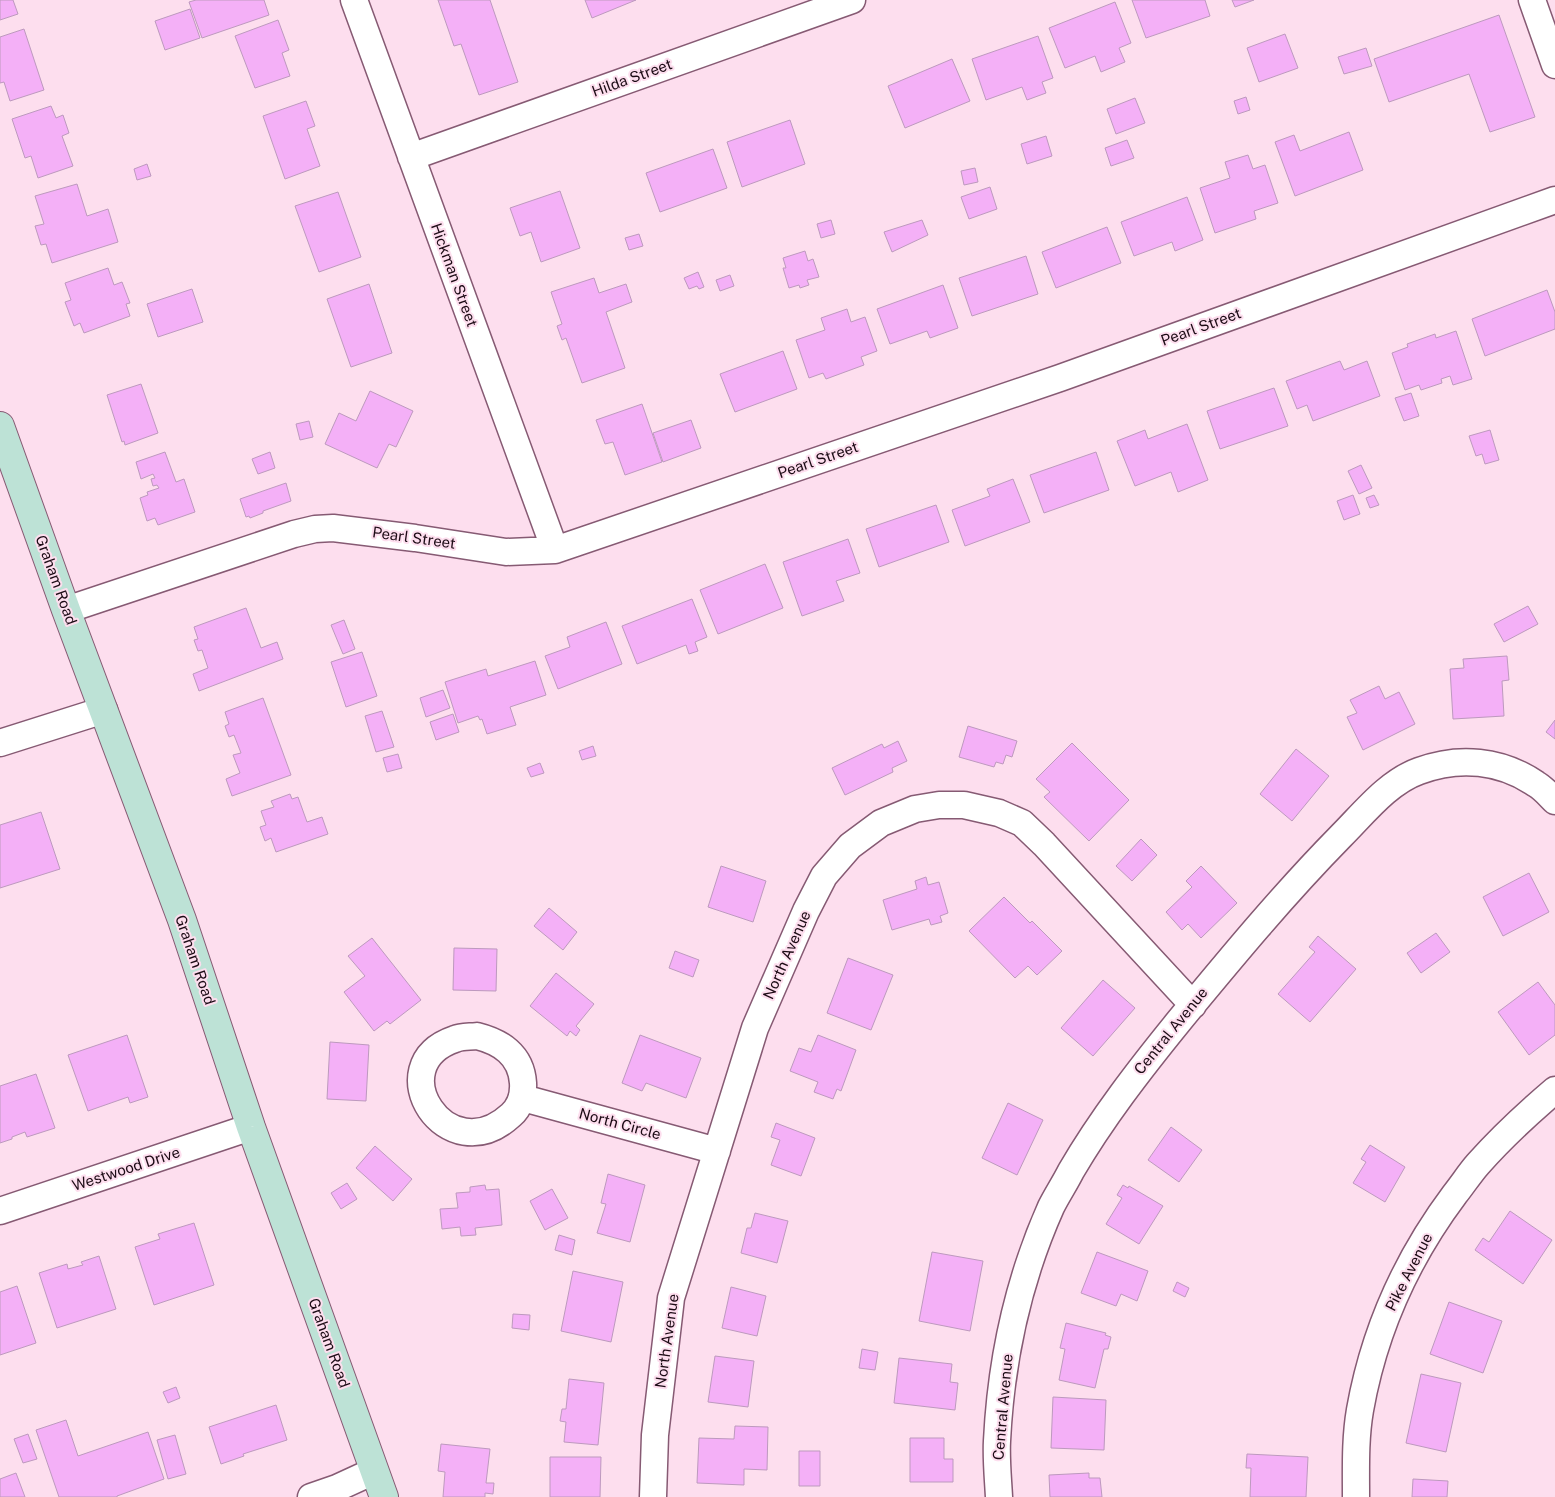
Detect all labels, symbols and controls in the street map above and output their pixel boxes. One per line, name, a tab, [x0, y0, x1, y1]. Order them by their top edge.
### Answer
street label: Hilda Street	[589, 55, 674, 100]
street label: Hickman Street	[428, 221, 481, 329]
street label: Pearl Street	[1158, 304, 1243, 349]
street label: Pearl Street	[775, 438, 860, 481]
street label: Pearl Street	[371, 523, 457, 552]
street label: Graham Road	[32, 533, 81, 627]
street label: North Avenue	[759, 908, 814, 1002]
street label: Graham Road	[172, 913, 219, 1007]
street label: Central Avenue	[1130, 984, 1211, 1077]
street label: North Circle	[577, 1104, 663, 1143]
street label: Westwood Drive	[70, 1143, 182, 1194]
street label: Pike Avenue	[1382, 1230, 1435, 1313]
street label: North Avenue	[651, 1293, 682, 1389]
street label: Graham Road	[305, 1296, 354, 1390]
street label: Central Avenue	[989, 1353, 1016, 1461]

